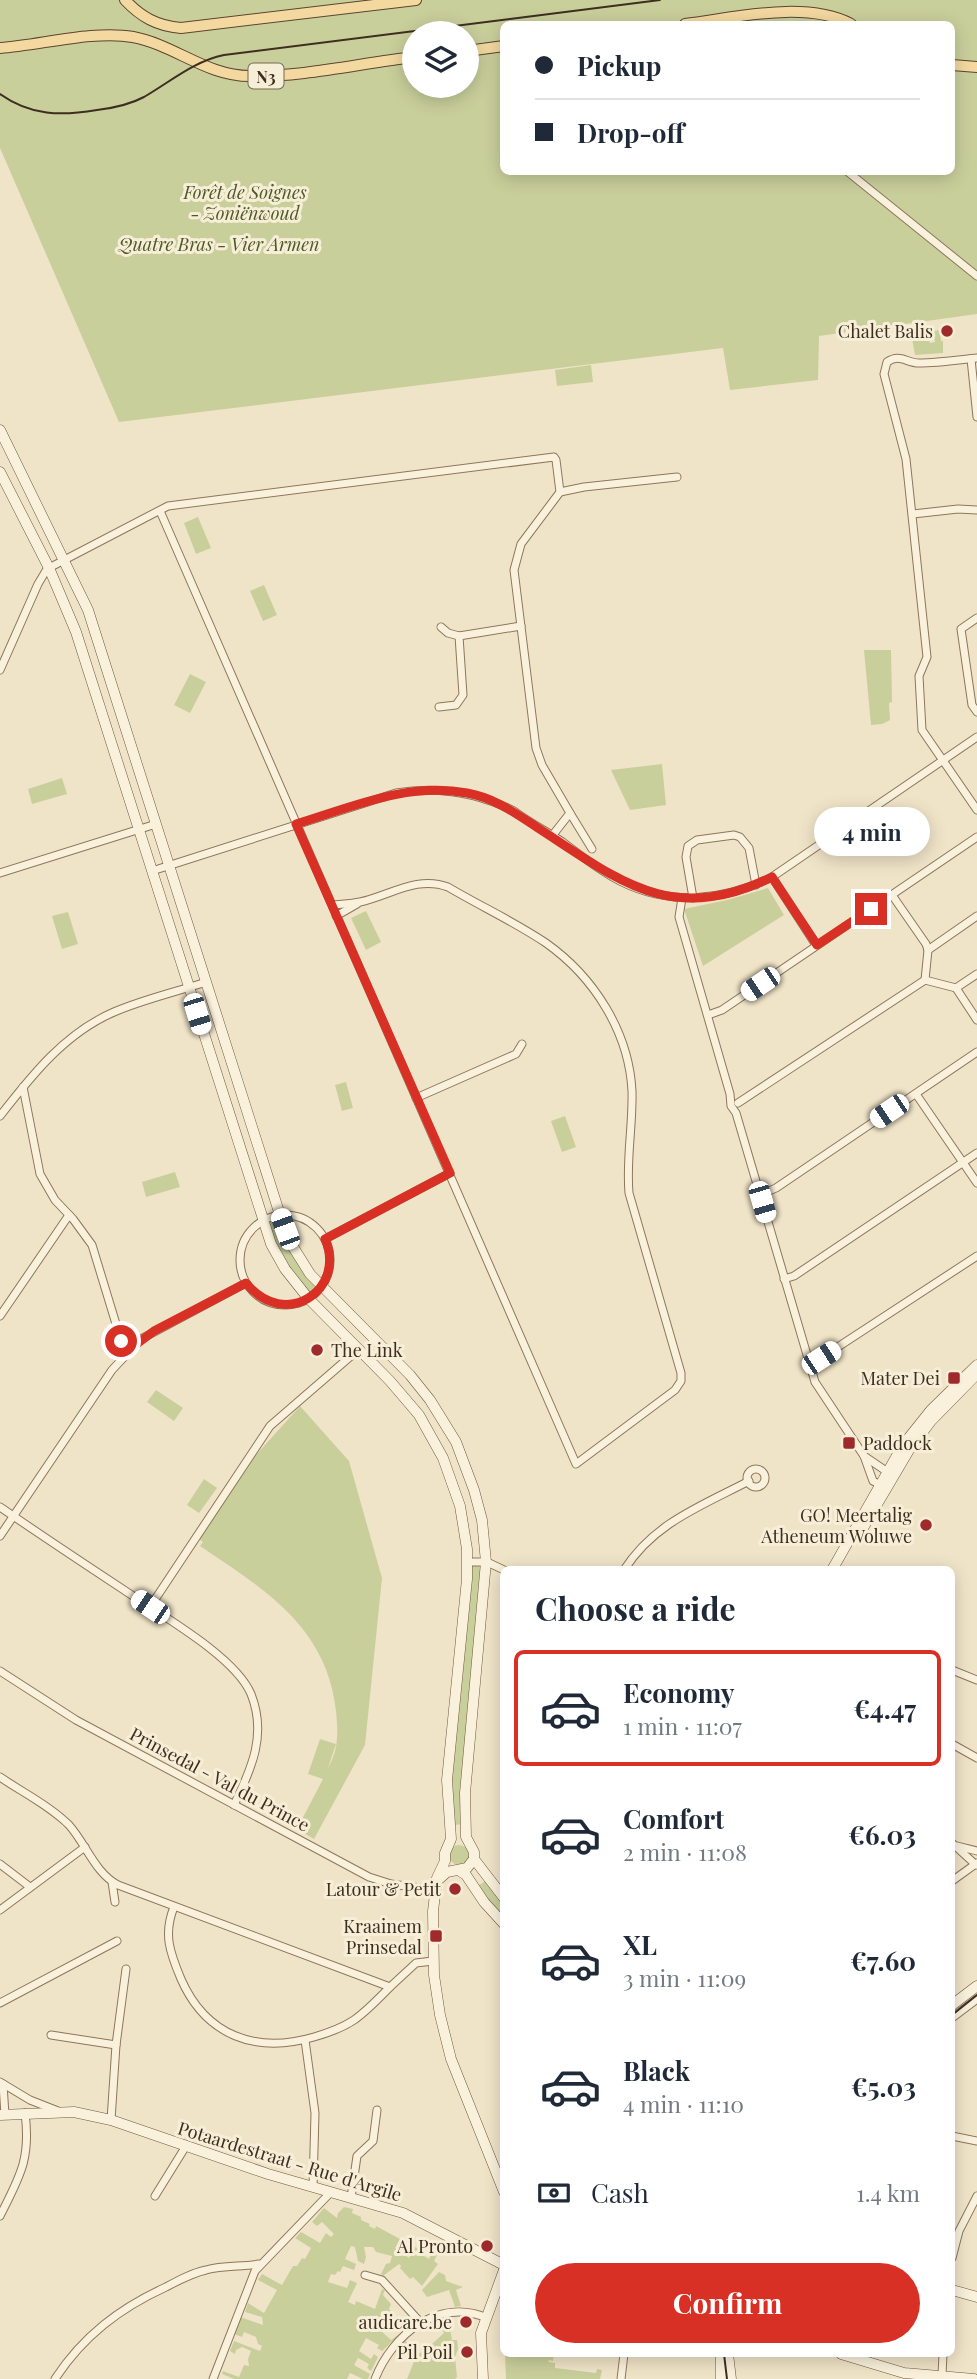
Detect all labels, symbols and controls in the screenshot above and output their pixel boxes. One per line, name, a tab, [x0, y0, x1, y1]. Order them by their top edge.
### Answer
map controls	[402, 21, 479, 98]
button: layers	[402, 21, 479, 98]
text: Pickup	[577, 48, 661, 83]
road number: N3	[248, 64, 284, 88]
text: Drop-off	[577, 115, 684, 150]
park label: Forêt de Soignes - Zoniënwoud	[182, 180, 307, 225]
park label: Quatre Bras - Vier Armen	[118, 232, 319, 256]
place label: Chalet Balis	[838, 319, 933, 343]
marker: Chalet Balis	[939, 323, 955, 339]
callout: 4 min	[813, 808, 929, 856]
text: 4 min	[842, 816, 902, 847]
route end	[855, 893, 887, 925]
car	[737, 964, 784, 1004]
car	[181, 991, 214, 1037]
car	[866, 1091, 913, 1131]
car	[747, 1179, 778, 1225]
car	[268, 1206, 303, 1252]
route start	[105, 1325, 137, 1357]
place label: The Link	[331, 1338, 403, 1362]
car	[798, 1338, 845, 1378]
marker: The Link	[309, 1342, 325, 1358]
place label: Mater Dei	[860, 1366, 940, 1390]
marker: Mater Dei	[946, 1370, 962, 1386]
place label: Paddock	[863, 1431, 932, 1455]
marker: Paddock	[841, 1435, 857, 1451]
place label: GO! Meertalig Atheneum Woluwe	[760, 1503, 912, 1548]
marker: GO! Meertalig Atheneum Woluwe	[918, 1517, 934, 1533]
text: Choose a ride	[535, 1586, 736, 1629]
car	[127, 1587, 174, 1627]
text: Economy	[623, 1675, 734, 1710]
icon: car	[539, 1677, 602, 1740]
text: €4.47	[853, 1691, 916, 1726]
text: 1 min · 11:07	[623, 1710, 742, 1741]
street label: Prinsedal - Val du Prince	[126, 1721, 314, 1837]
text: Comfort	[623, 1801, 724, 1836]
icon: car	[539, 1803, 602, 1866]
text: €6.03	[848, 1817, 916, 1852]
text: 2 min · 11:08	[623, 1836, 747, 1867]
place label: Latour & Petit	[326, 1877, 442, 1901]
marker: Latour & Petit	[447, 1881, 463, 1897]
place label: Kraainem Prinsedal	[343, 1914, 422, 1959]
text: XL	[623, 1927, 657, 1962]
marker: Kraainem Prinsedal	[428, 1928, 444, 1944]
icon: car	[539, 1929, 602, 1992]
text: €7.60	[850, 1943, 916, 1978]
text: 3 min · 11:09	[623, 1962, 746, 1993]
text: Black	[623, 2053, 690, 2088]
icon: car	[539, 2055, 602, 2118]
text: €5.03	[851, 2069, 916, 2104]
text: 4 min · 11:10	[623, 2088, 744, 2119]
street label: Potaardestraat - Rue d'Argile	[175, 2115, 405, 2207]
icon: cash	[535, 2174, 573, 2212]
text: Cash	[591, 2175, 649, 2210]
text: 1.4 km	[856, 2177, 920, 2208]
place label: Al Pronto	[396, 2234, 473, 2258]
marker: Al Pronto	[479, 2238, 495, 2254]
button: Confirm	[535, 2263, 920, 2343]
place label: audicare.be	[359, 2310, 452, 2334]
marker: audicare.be	[458, 2314, 474, 2330]
place label: Pil Poil	[397, 2340, 453, 2364]
marker: Pil Poil	[459, 2344, 475, 2360]

